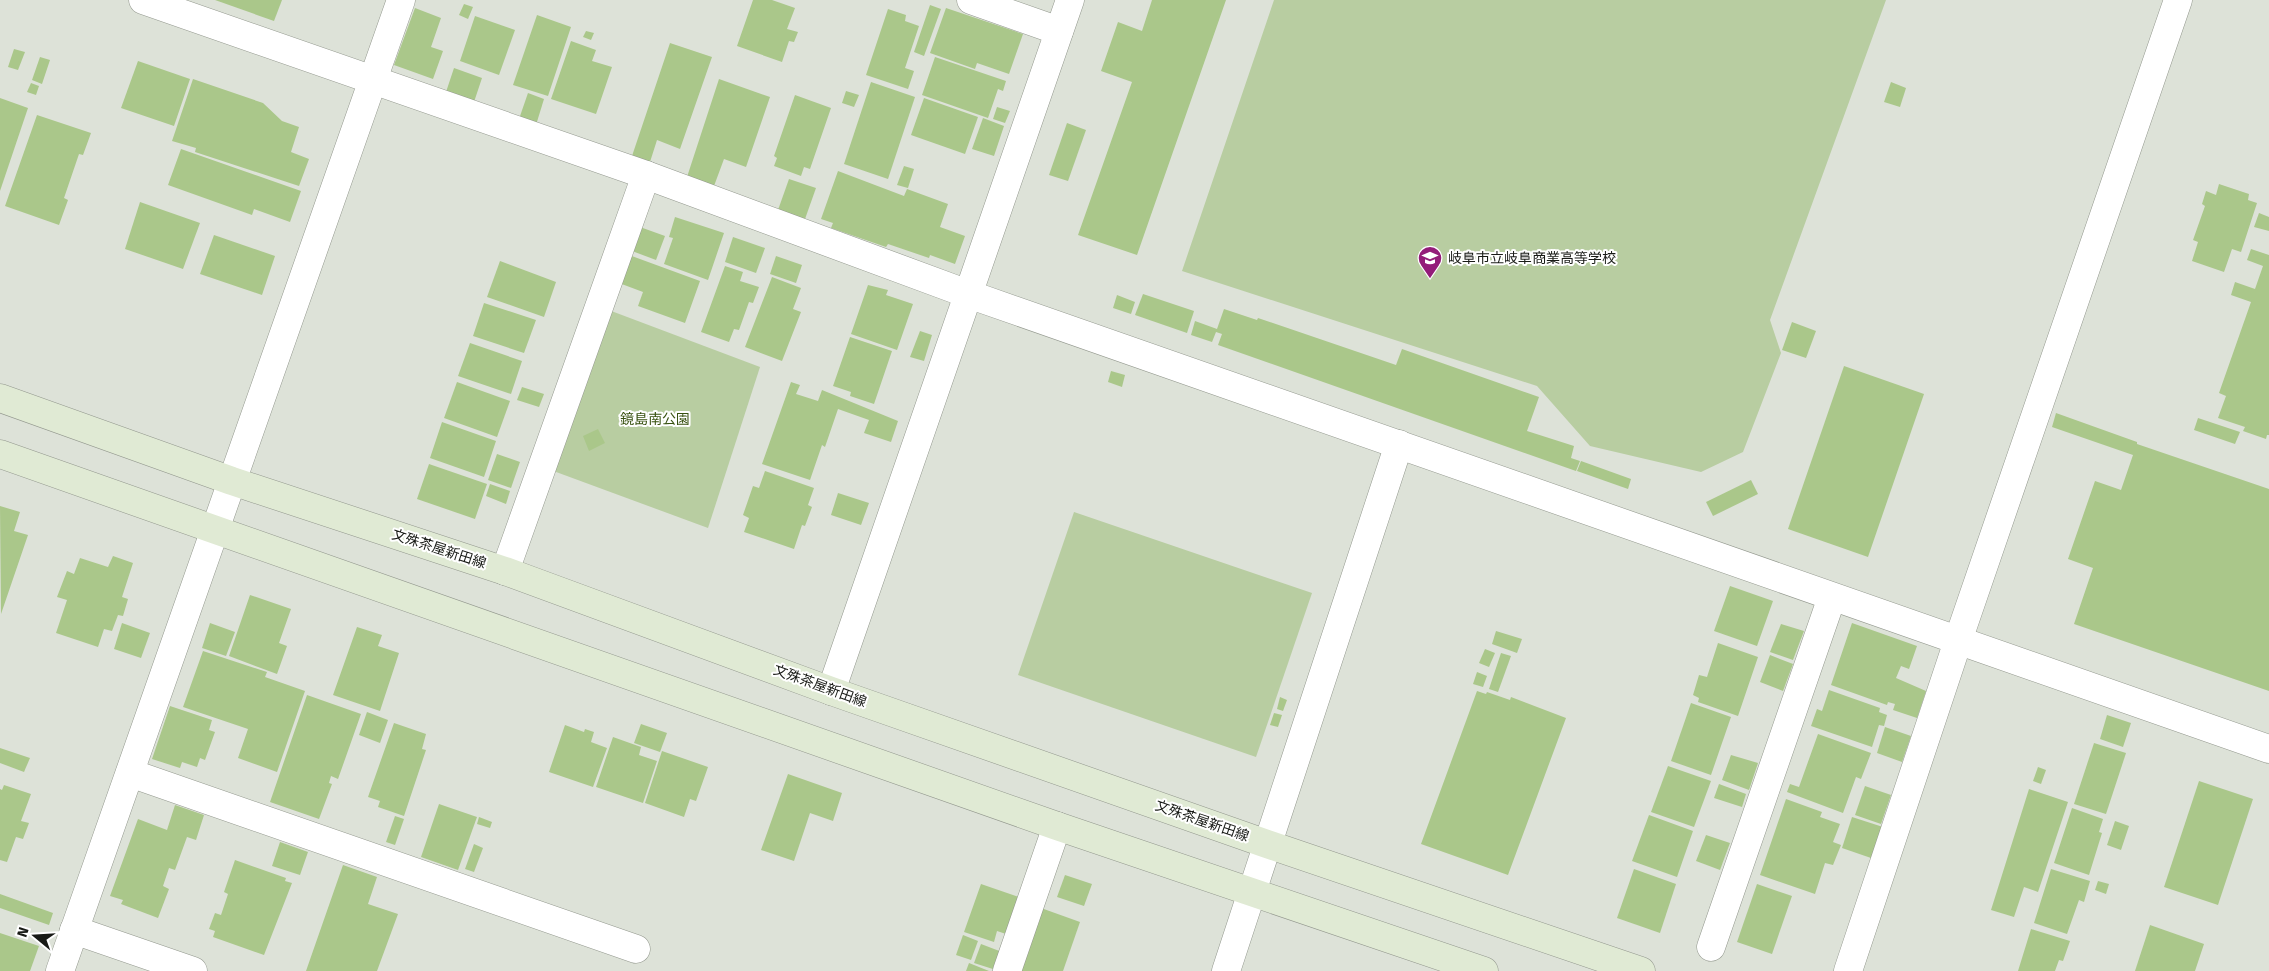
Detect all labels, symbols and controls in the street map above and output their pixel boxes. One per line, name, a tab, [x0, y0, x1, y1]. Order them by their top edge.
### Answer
school or university icon: 岐阜市立岐阜商業高等学校	[1417, 245, 1443, 279]
place label: 岐阜市立岐阜商業高等学校	[1448, 250, 1616, 267]
park label: 鏡島南公園	[620, 411, 690, 428]
street label: 文殊茶屋新田線	[390, 526, 488, 572]
street label: 文殊茶屋新田線	[771, 661, 869, 711]
street label: 文殊茶屋新田線	[1153, 797, 1251, 845]
north arrow	[10, 911, 60, 961]
text: N	[14, 925, 33, 939]

